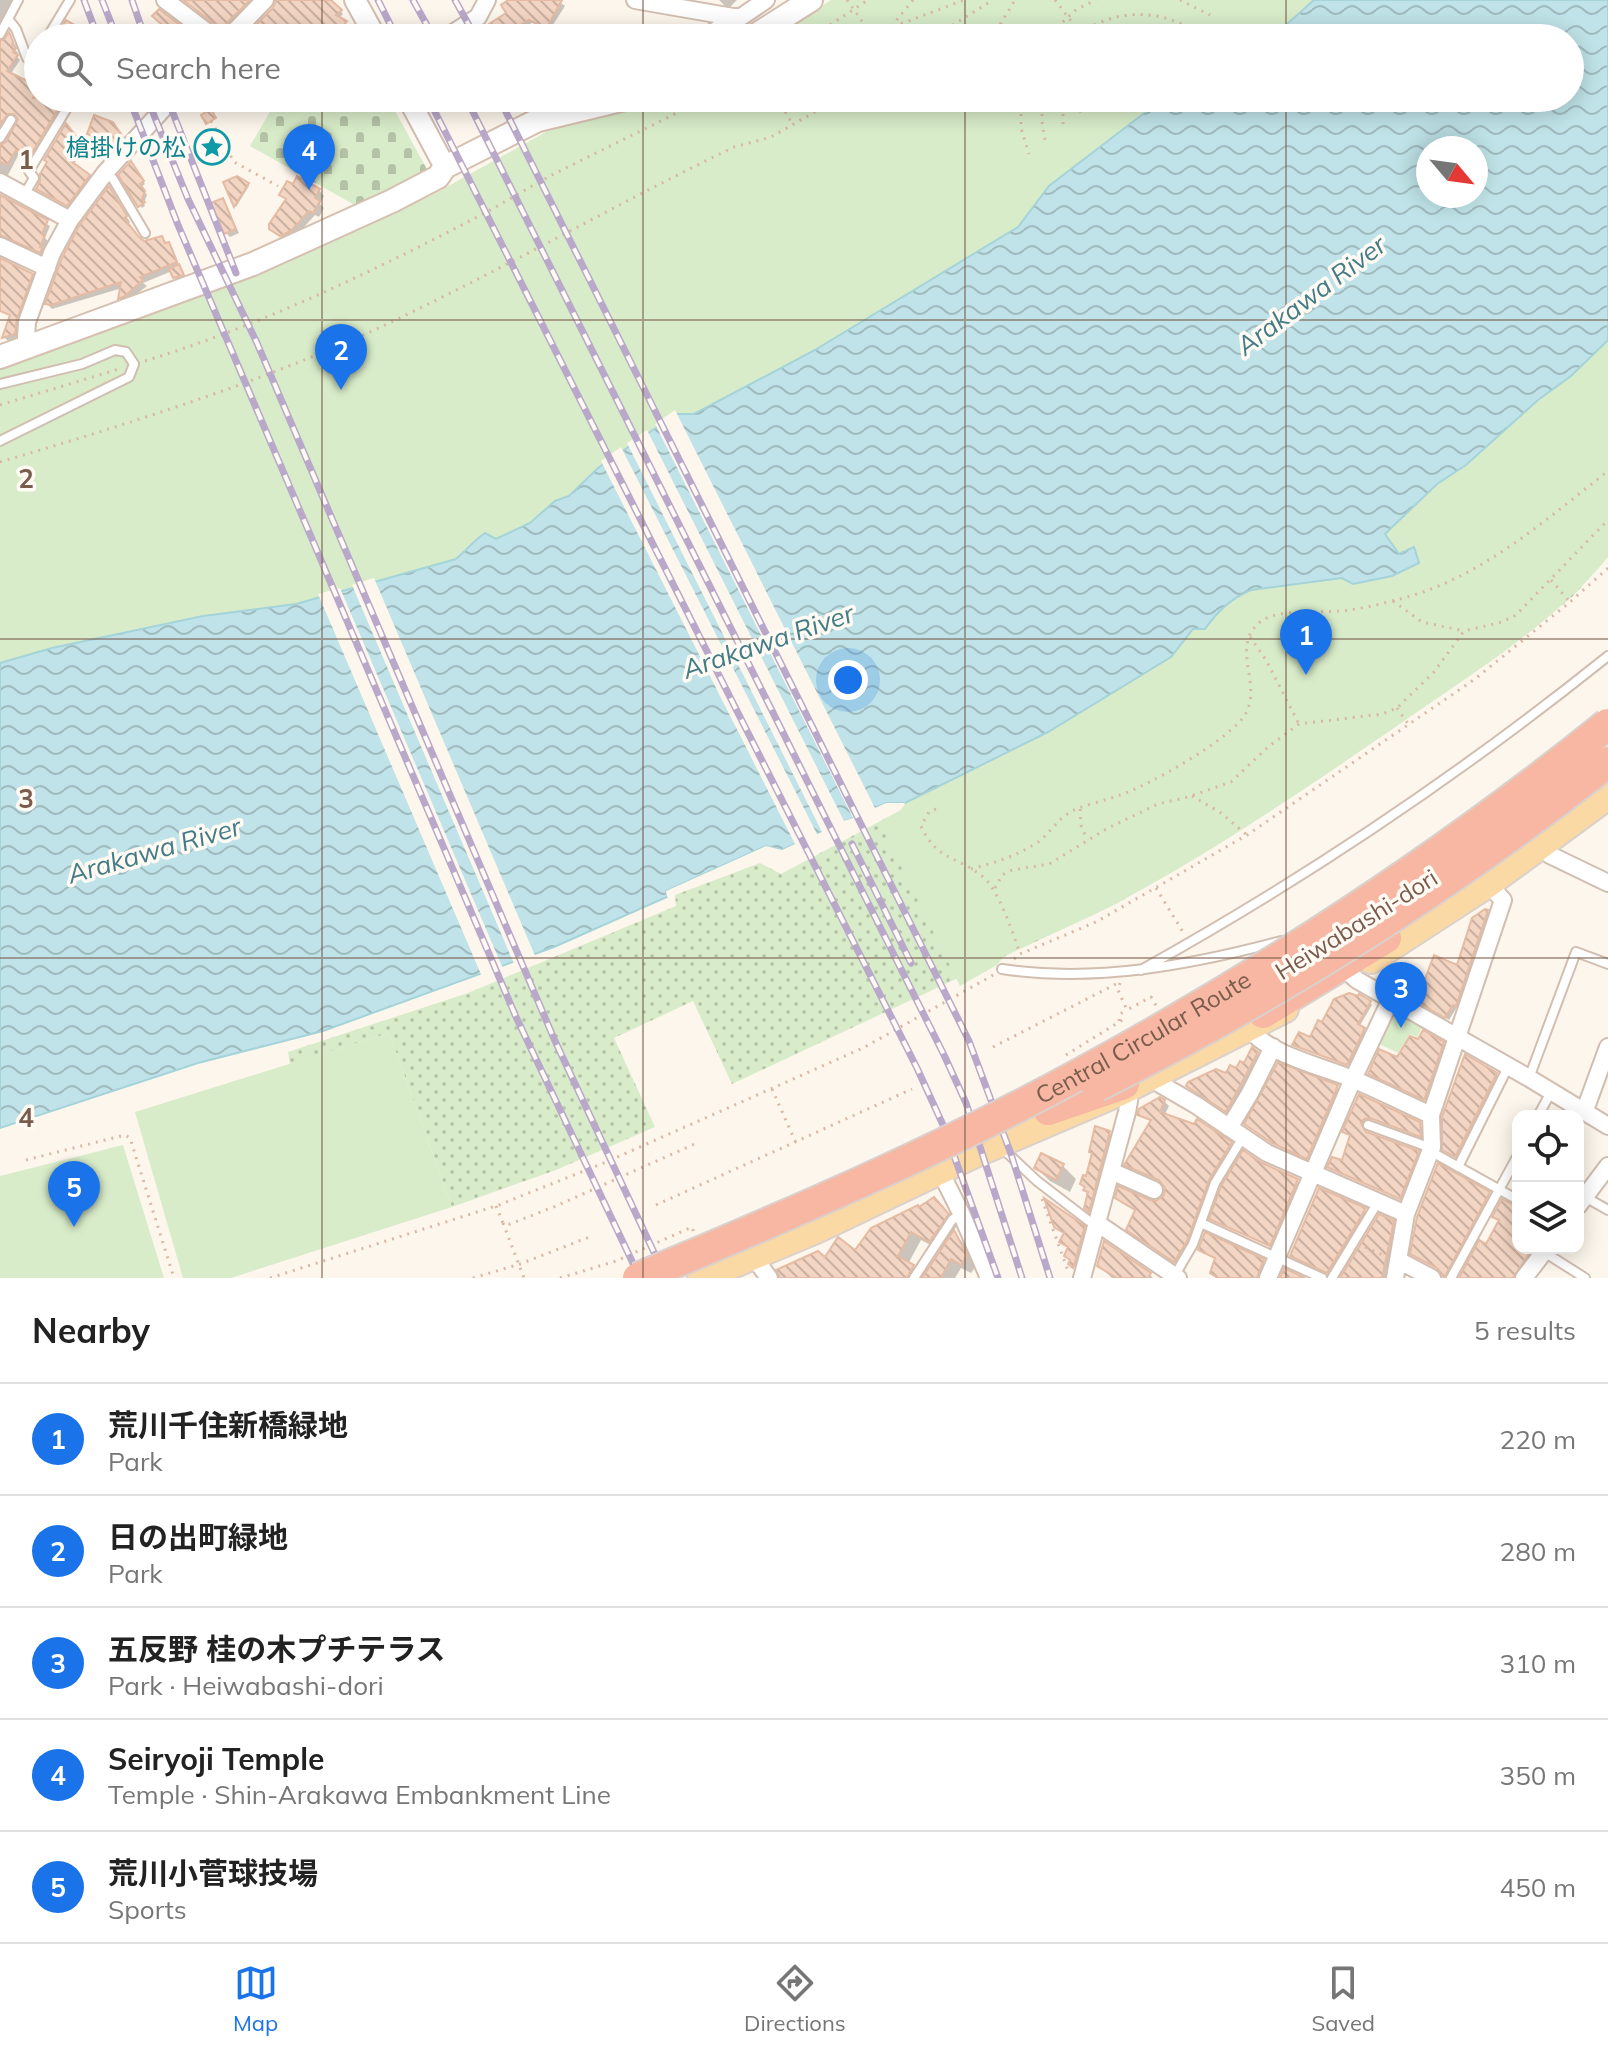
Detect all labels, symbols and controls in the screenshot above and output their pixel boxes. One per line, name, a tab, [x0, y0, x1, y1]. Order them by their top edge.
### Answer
search box	[24, 24, 1584, 112]
icon: search	[52, 46, 96, 90]
text: Search here	[116, 49, 281, 87]
pin: 4	[283, 124, 335, 190]
place icon: 槍掛けの松	[193, 128, 231, 166]
place label: 槍掛けの松	[66, 132, 186, 162]
north arrow	[1416, 136, 1488, 208]
text: 1	[18, 143, 34, 176]
water label: Arakawa River	[1229, 227, 1394, 363]
pin: 2	[315, 324, 367, 390]
text: 2	[18, 462, 34, 495]
water label: Arakawa River	[677, 596, 859, 686]
pin: 1	[1280, 609, 1332, 675]
your location	[828, 660, 868, 700]
text: 3	[18, 782, 34, 815]
water label: Arakawa River	[63, 809, 246, 891]
street label: Heiwabashi-dori	[1269, 862, 1443, 986]
pin: 3	[1375, 962, 1427, 1028]
street label: Central Circular Route	[1030, 964, 1256, 1110]
text: 4	[18, 1101, 34, 1134]
map controls	[1512, 1110, 1584, 1254]
button: locate	[1512, 1110, 1584, 1182]
pin: 5	[48, 1161, 100, 1227]
button: layers	[1512, 1182, 1584, 1254]
text: Nearby	[32, 1309, 150, 1352]
text: 5 results	[1474, 1314, 1576, 1347]
text: 荒川千住新橋緑地	[108, 1406, 348, 1444]
text: 1	[50, 1423, 66, 1456]
text: 220 m	[1500, 1423, 1576, 1456]
text: Park	[108, 1445, 163, 1478]
text: 日の出町緑地	[108, 1518, 288, 1556]
text: 2	[50, 1535, 66, 1568]
text: 280 m	[1500, 1535, 1576, 1568]
text: Park	[108, 1557, 163, 1590]
text: 五反野 桂の木プチテラス	[108, 1630, 446, 1668]
text: 3	[50, 1647, 66, 1680]
text: 310 m	[1500, 1647, 1576, 1680]
text: Park · Heiwabashi-dori	[108, 1669, 384, 1702]
text: Seiryoji Temple	[108, 1740, 324, 1778]
text: 4	[50, 1759, 66, 1792]
text: 350 m	[1500, 1759, 1576, 1792]
text: Temple · Shin-Arakawa Embankment Line	[108, 1778, 611, 1811]
text: 荒川小菅球技場	[108, 1854, 318, 1892]
text: 5	[50, 1871, 66, 1904]
text: 450 m	[1500, 1871, 1576, 1904]
text: Sports	[108, 1893, 187, 1926]
tab: Map	[233, 1961, 278, 2037]
tab: Directions	[744, 1961, 846, 2037]
tab: Saved	[1312, 1961, 1375, 2037]

